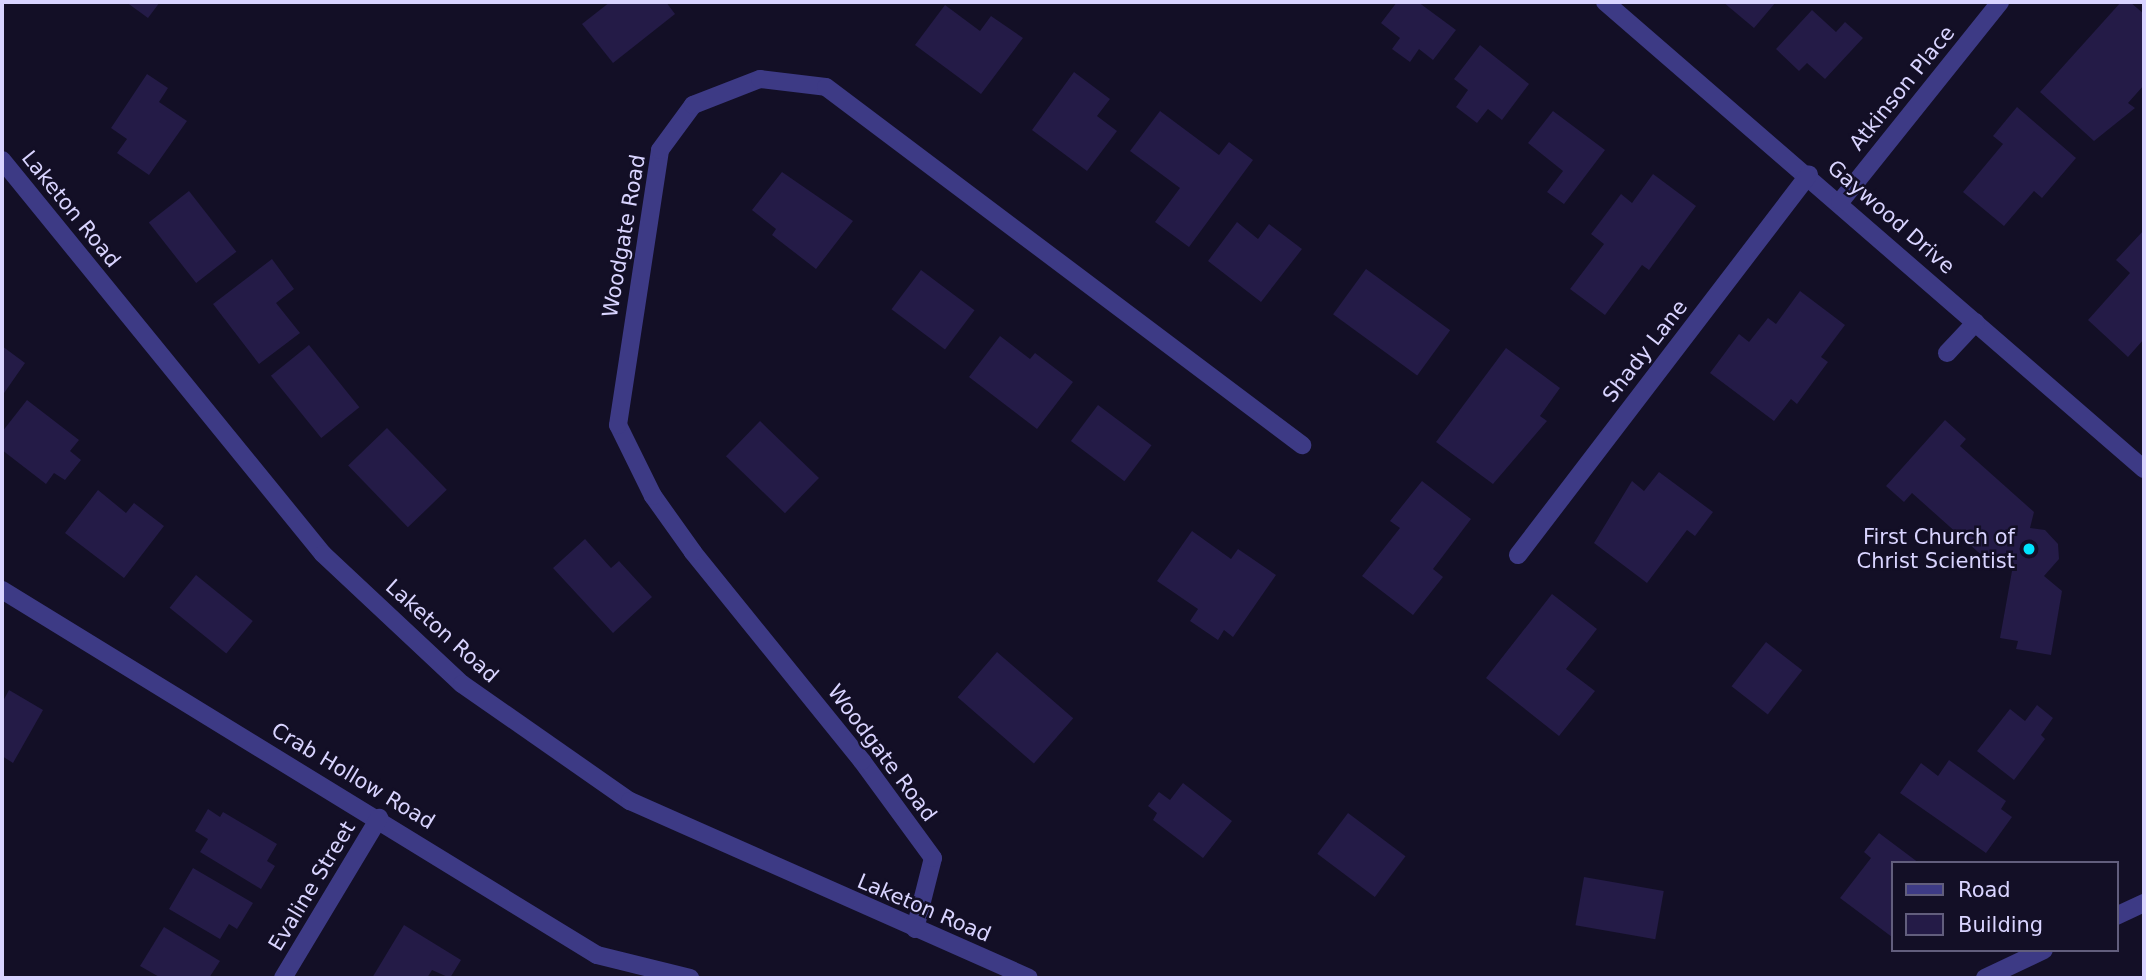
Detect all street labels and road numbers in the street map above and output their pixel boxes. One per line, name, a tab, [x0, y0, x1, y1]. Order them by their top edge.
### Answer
street label: Atkinson Place	[1844, 21, 1960, 155]
street label: Laketon Road	[16, 146, 126, 272]
street label: Woodgate Road	[597, 152, 651, 320]
street label: Gaywood Drive	[1822, 155, 1960, 279]
street label: Shady Lane	[1597, 295, 1693, 407]
street label: Laketon Road	[381, 574, 503, 688]
street label: Woodgate Road	[822, 679, 942, 827]
street label: Crab Hollow Road	[267, 717, 439, 835]
street label: Evaline Street	[263, 817, 361, 955]
street label: Laketon Road	[853, 869, 995, 947]

